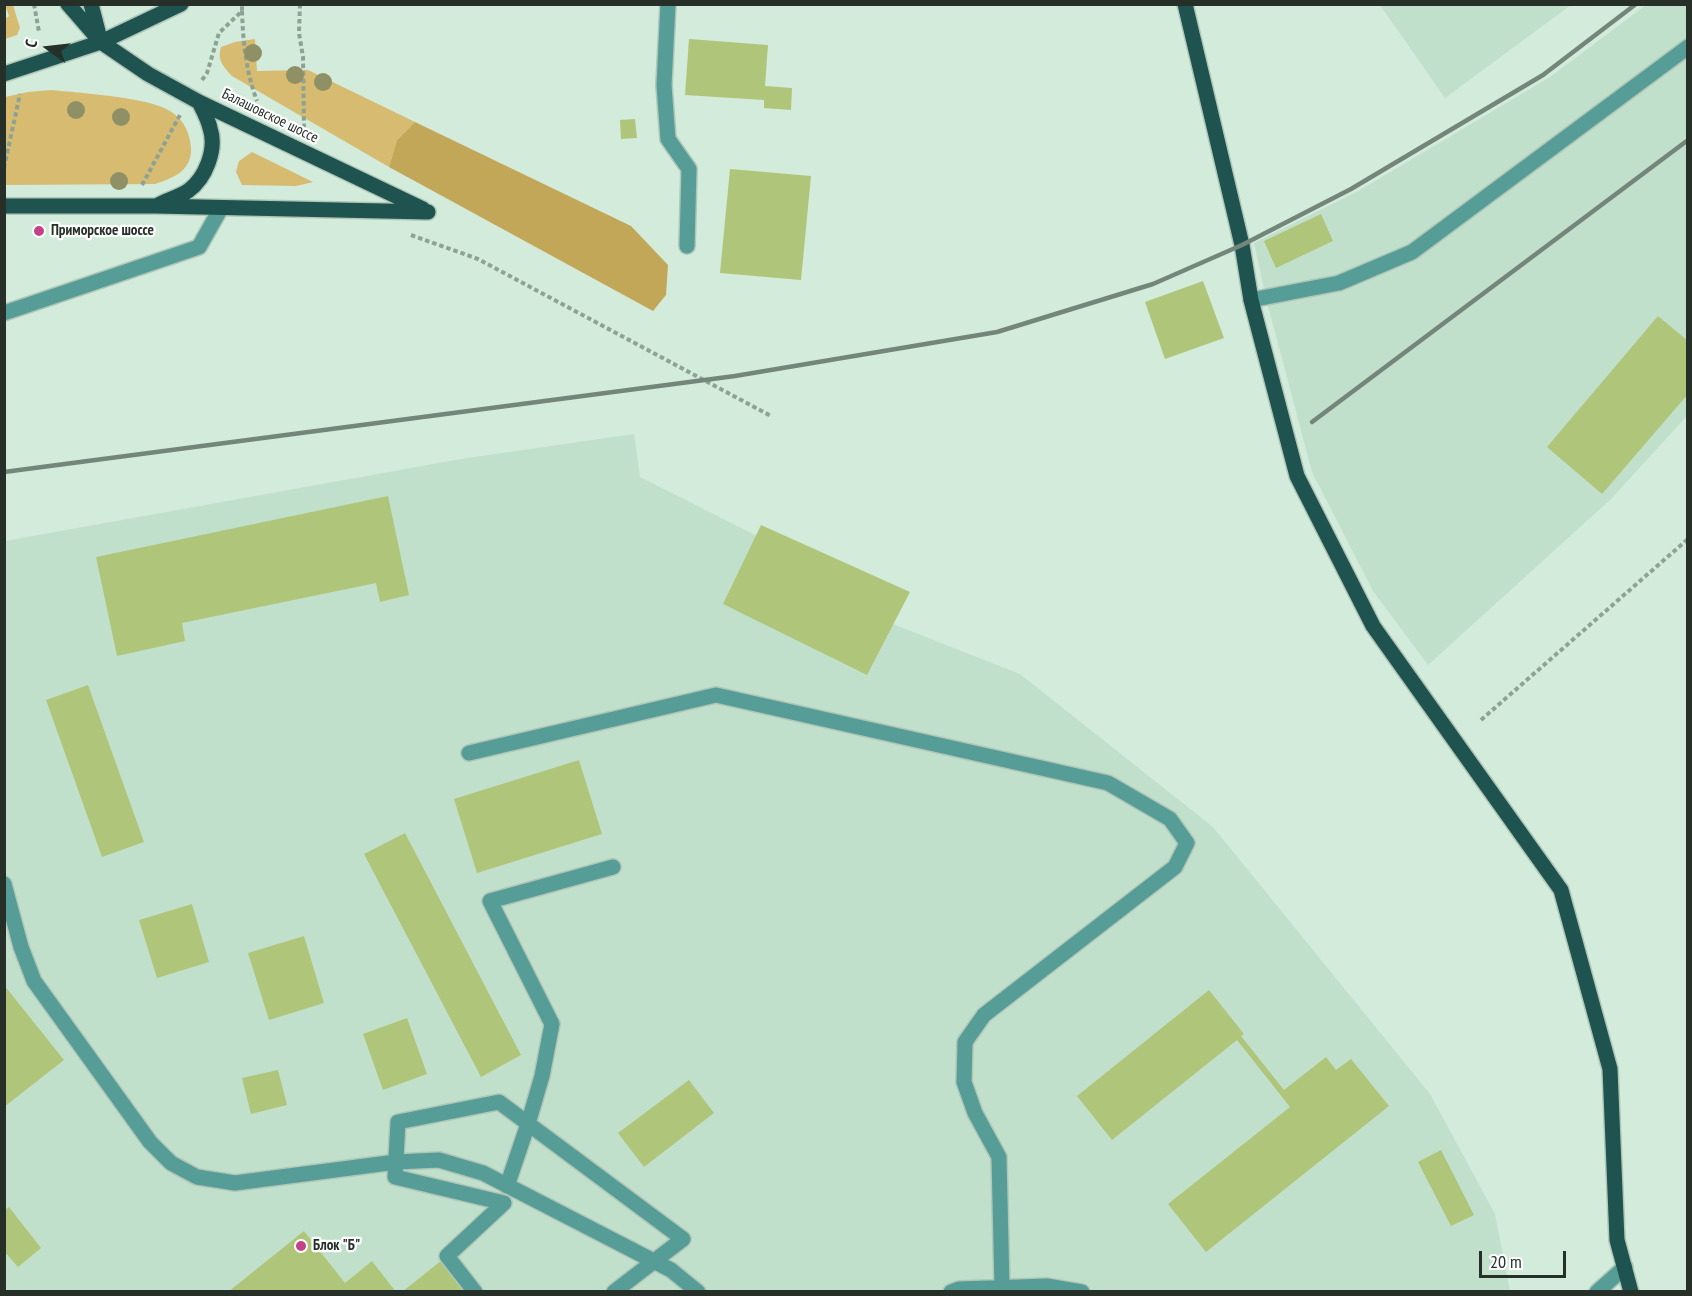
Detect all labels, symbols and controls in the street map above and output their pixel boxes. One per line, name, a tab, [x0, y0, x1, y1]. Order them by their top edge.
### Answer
north arrow	[18, 18, 78, 78]
text: С	[20, 37, 41, 49]
street label: Балашовское шоссе	[219, 85, 321, 147]
place label: Приморское шоссе	[51, 222, 154, 240]
marker: Приморское шоссе	[32, 224, 46, 238]
place label: Блок "Б"	[313, 1237, 360, 1255]
marker: Блок "Б"	[294, 1239, 308, 1253]
scale bar	[1482, 1239, 1569, 1277]
text: 20 m	[1490, 1250, 1522, 1273]

